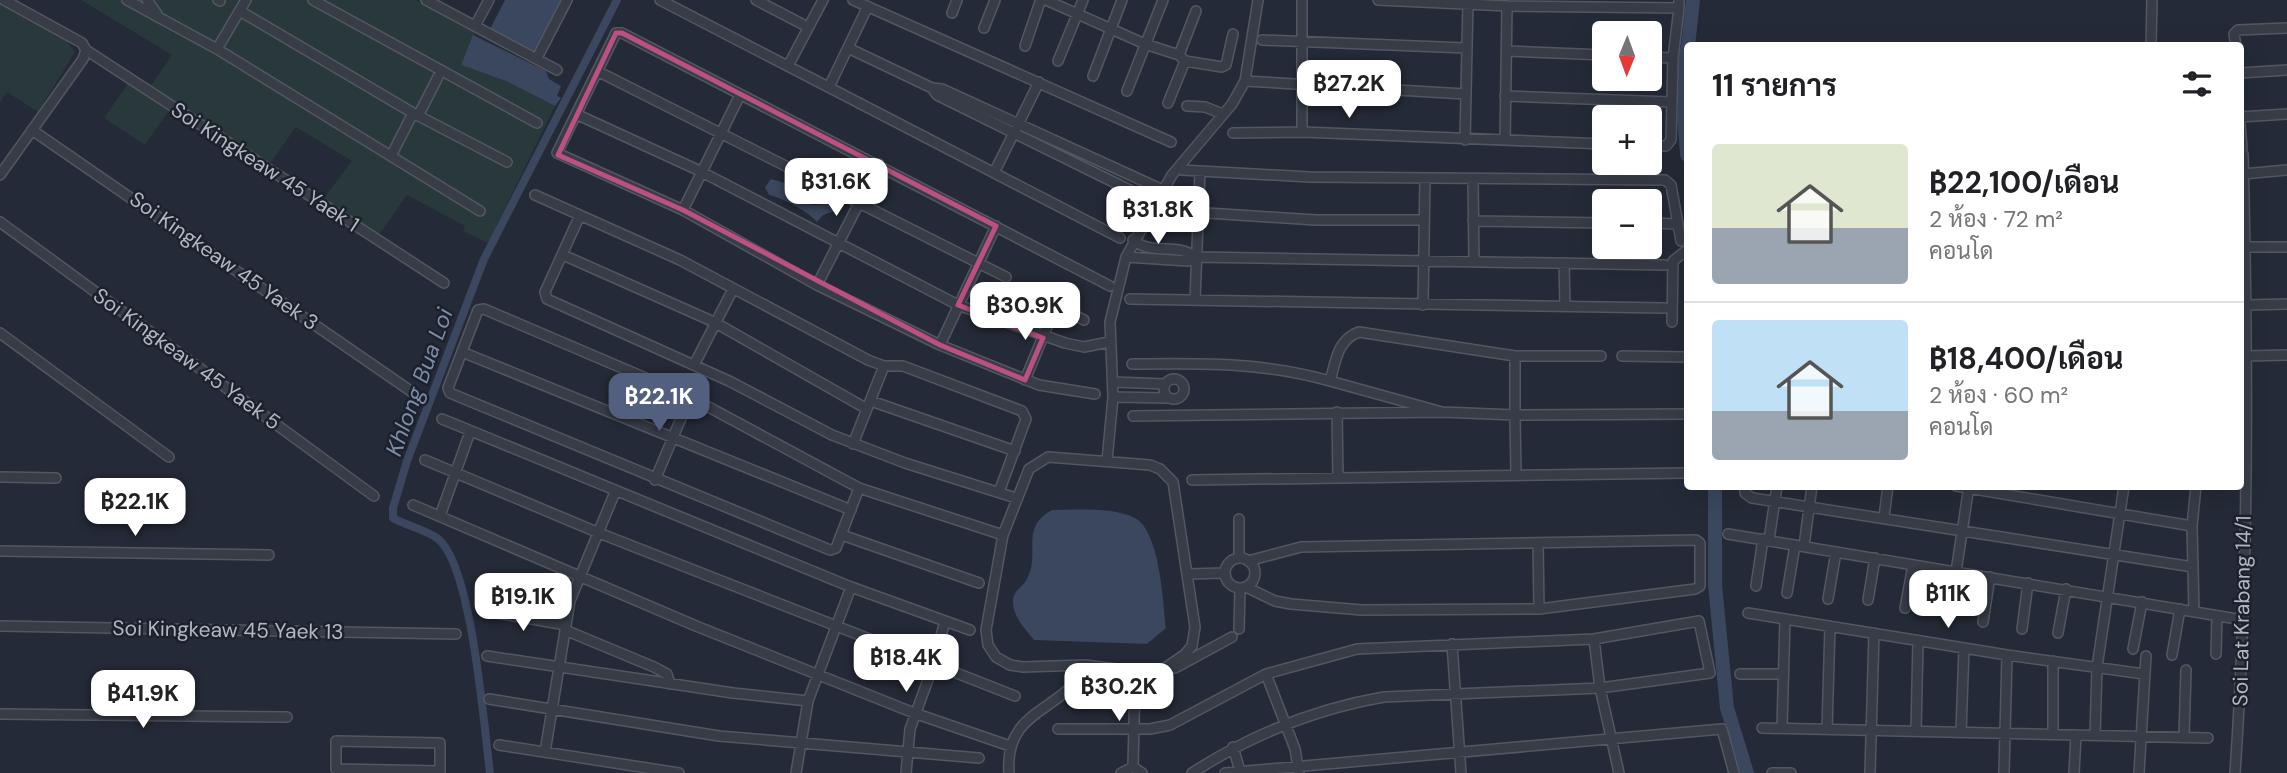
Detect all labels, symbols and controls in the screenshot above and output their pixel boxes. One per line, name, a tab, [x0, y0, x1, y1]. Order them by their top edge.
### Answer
north arrow	[1592, 21, 1662, 91]
map controls	[1592, 21, 1662, 259]
pin: ฿27.2K	[1292, 60, 1406, 120]
icon: filters	[2178, 65, 2216, 103]
text: 11 รายการ	[1712, 66, 1837, 105]
text: ฿27.2K	[1313, 68, 1385, 98]
street label: Soi Kingkeaw 45 Yaek 1	[166, 96, 364, 238]
button: +	[1592, 105, 1662, 175]
pin: ฿31.6K	[779, 158, 893, 218]
text: ฿22,100/เดือน	[1929, 163, 2120, 202]
text: ฿31.6K	[801, 166, 871, 196]
icon: home	[1768, 172, 1852, 256]
street label: Soi Kingkeaw 45 Yaek 3	[124, 185, 324, 337]
pin: ฿31.8K	[1101, 187, 1215, 246]
button: −	[1592, 189, 1662, 259]
text: ฿31.8K	[1122, 194, 1194, 224]
text: 2 ห้อง · 72 m²	[1929, 204, 2063, 234]
text: คอนโด	[1929, 236, 1993, 266]
street label: Soi Kingkeaw 45 Yaek 5	[88, 282, 286, 436]
pin: ฿30.9K	[968, 282, 1082, 342]
text: ฿30.9K	[986, 290, 1064, 320]
water label: Khlong Bua Loi	[378, 304, 460, 460]
text: ฿18,400/เดือน	[1929, 339, 2123, 378]
icon: home	[1768, 348, 1852, 432]
pin: ฿22.1K	[602, 374, 716, 433]
text: 2 ห้อง · 60 m²	[1929, 380, 2068, 410]
text: ฿22.1K	[625, 381, 693, 411]
text: คอนโด	[1929, 412, 1993, 442]
pin: ฿22.1K	[78, 478, 192, 538]
text: ฿22.1K	[101, 486, 169, 516]
street label: Soi Lat Krabang 14/1	[2226, 515, 2258, 707]
pin: ฿11K	[1907, 570, 1989, 630]
pin: ฿19.1K	[466, 574, 580, 633]
text: ฿11K	[1925, 578, 1971, 608]
text: ฿19.1K	[491, 581, 555, 611]
street label: Soi Kingkeaw 45 Yaek 13	[112, 614, 344, 646]
pin: ฿18.4K	[849, 634, 963, 694]
text: ฿18.4K	[870, 642, 942, 672]
pin: ฿30.2K	[1062, 664, 1176, 723]
pin: ฿41.9K	[86, 670, 200, 730]
text: ฿30.2K	[1080, 671, 1158, 701]
text: ฿41.9K	[107, 678, 179, 708]

